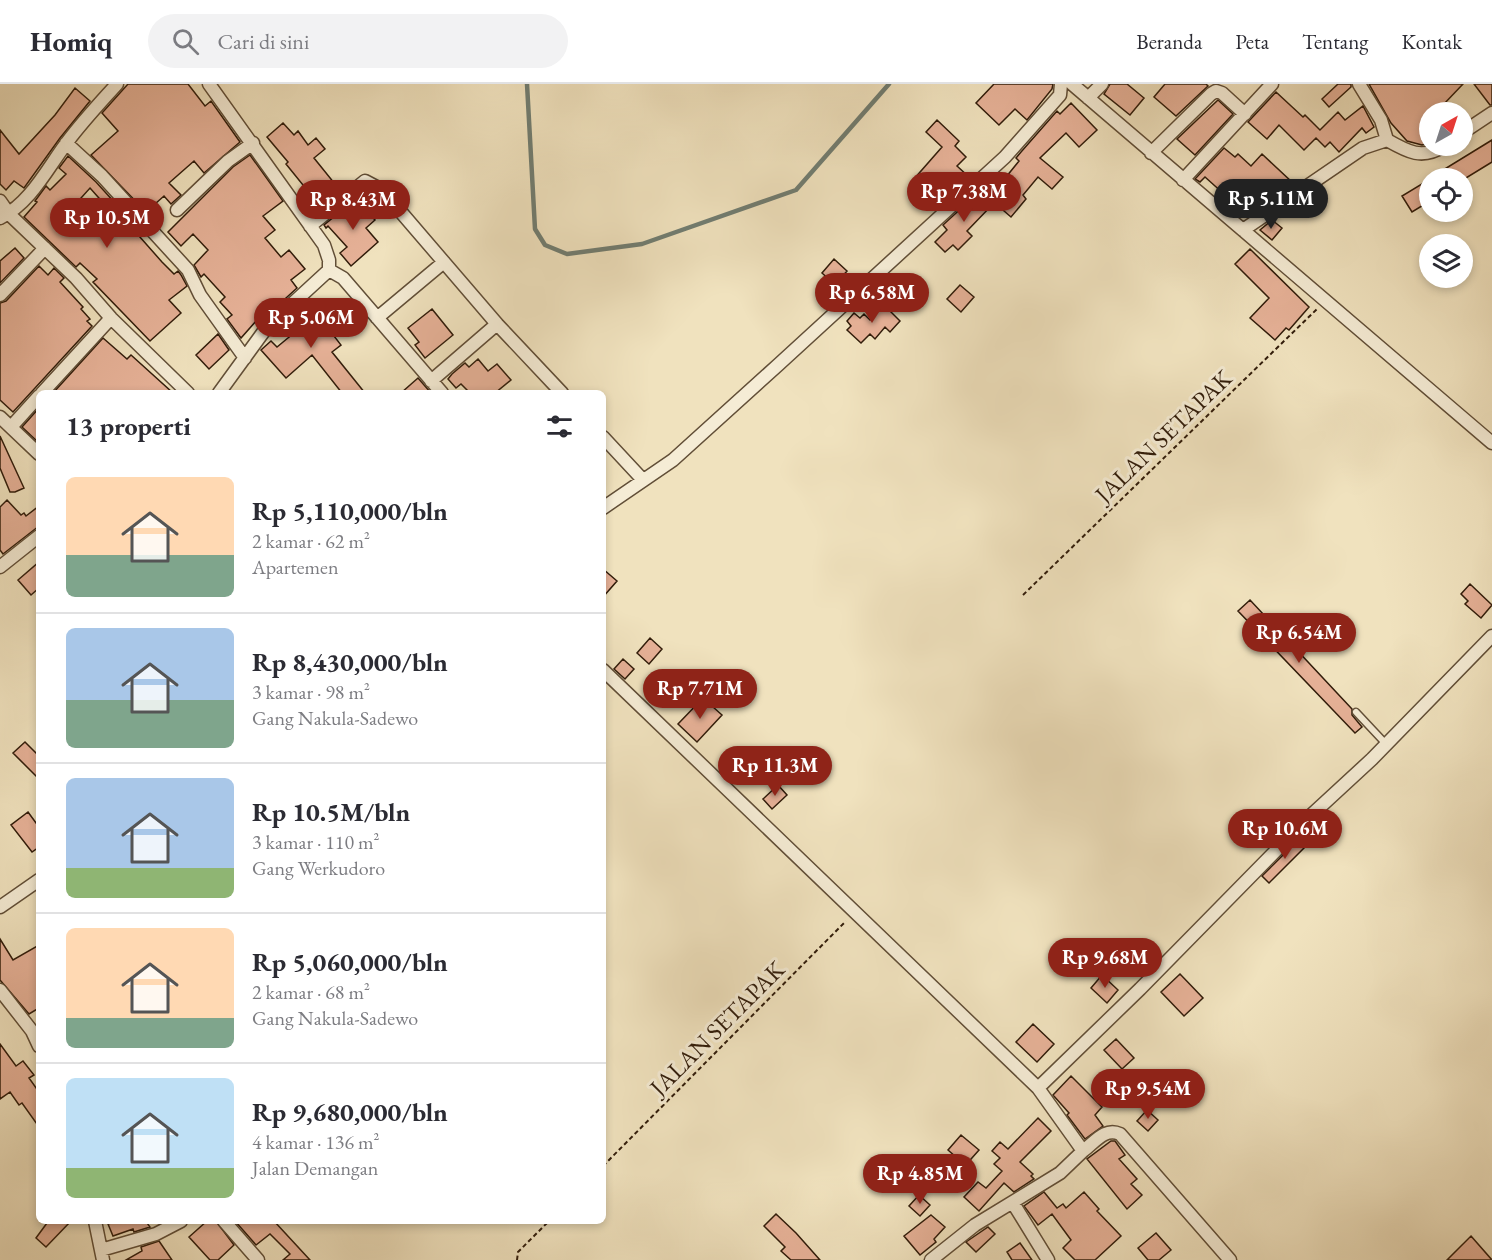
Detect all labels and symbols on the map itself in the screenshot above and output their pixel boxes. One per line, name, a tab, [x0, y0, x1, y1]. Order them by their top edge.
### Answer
north arrow	[1419, 102, 1473, 156]
pin: Rp 7.38M	[902, 172, 1026, 223]
pin: Rp 5.11M	[1209, 179, 1333, 230]
pin: Rp 8.43M	[291, 180, 415, 231]
pin: Rp 10.5M	[45, 198, 169, 249]
pin: Rp 6.58M	[810, 273, 934, 324]
pin: Rp 5.06M	[249, 298, 373, 349]
street label: JALAN SETAPAK	[1087, 362, 1238, 511]
pin: Rp 6.54M	[1237, 613, 1361, 664]
pin: Rp 7.71M	[638, 669, 762, 720]
pin: Rp 11.3M	[713, 746, 837, 797]
pin: Rp 10.6M	[1223, 809, 1347, 860]
pin: Rp 9.68M	[1043, 938, 1167, 989]
street label: JALAN SETAPAK	[641, 953, 792, 1104]
pin: Rp 9.54M	[1086, 1069, 1210, 1120]
pin: Rp 4.85M	[858, 1154, 982, 1205]

